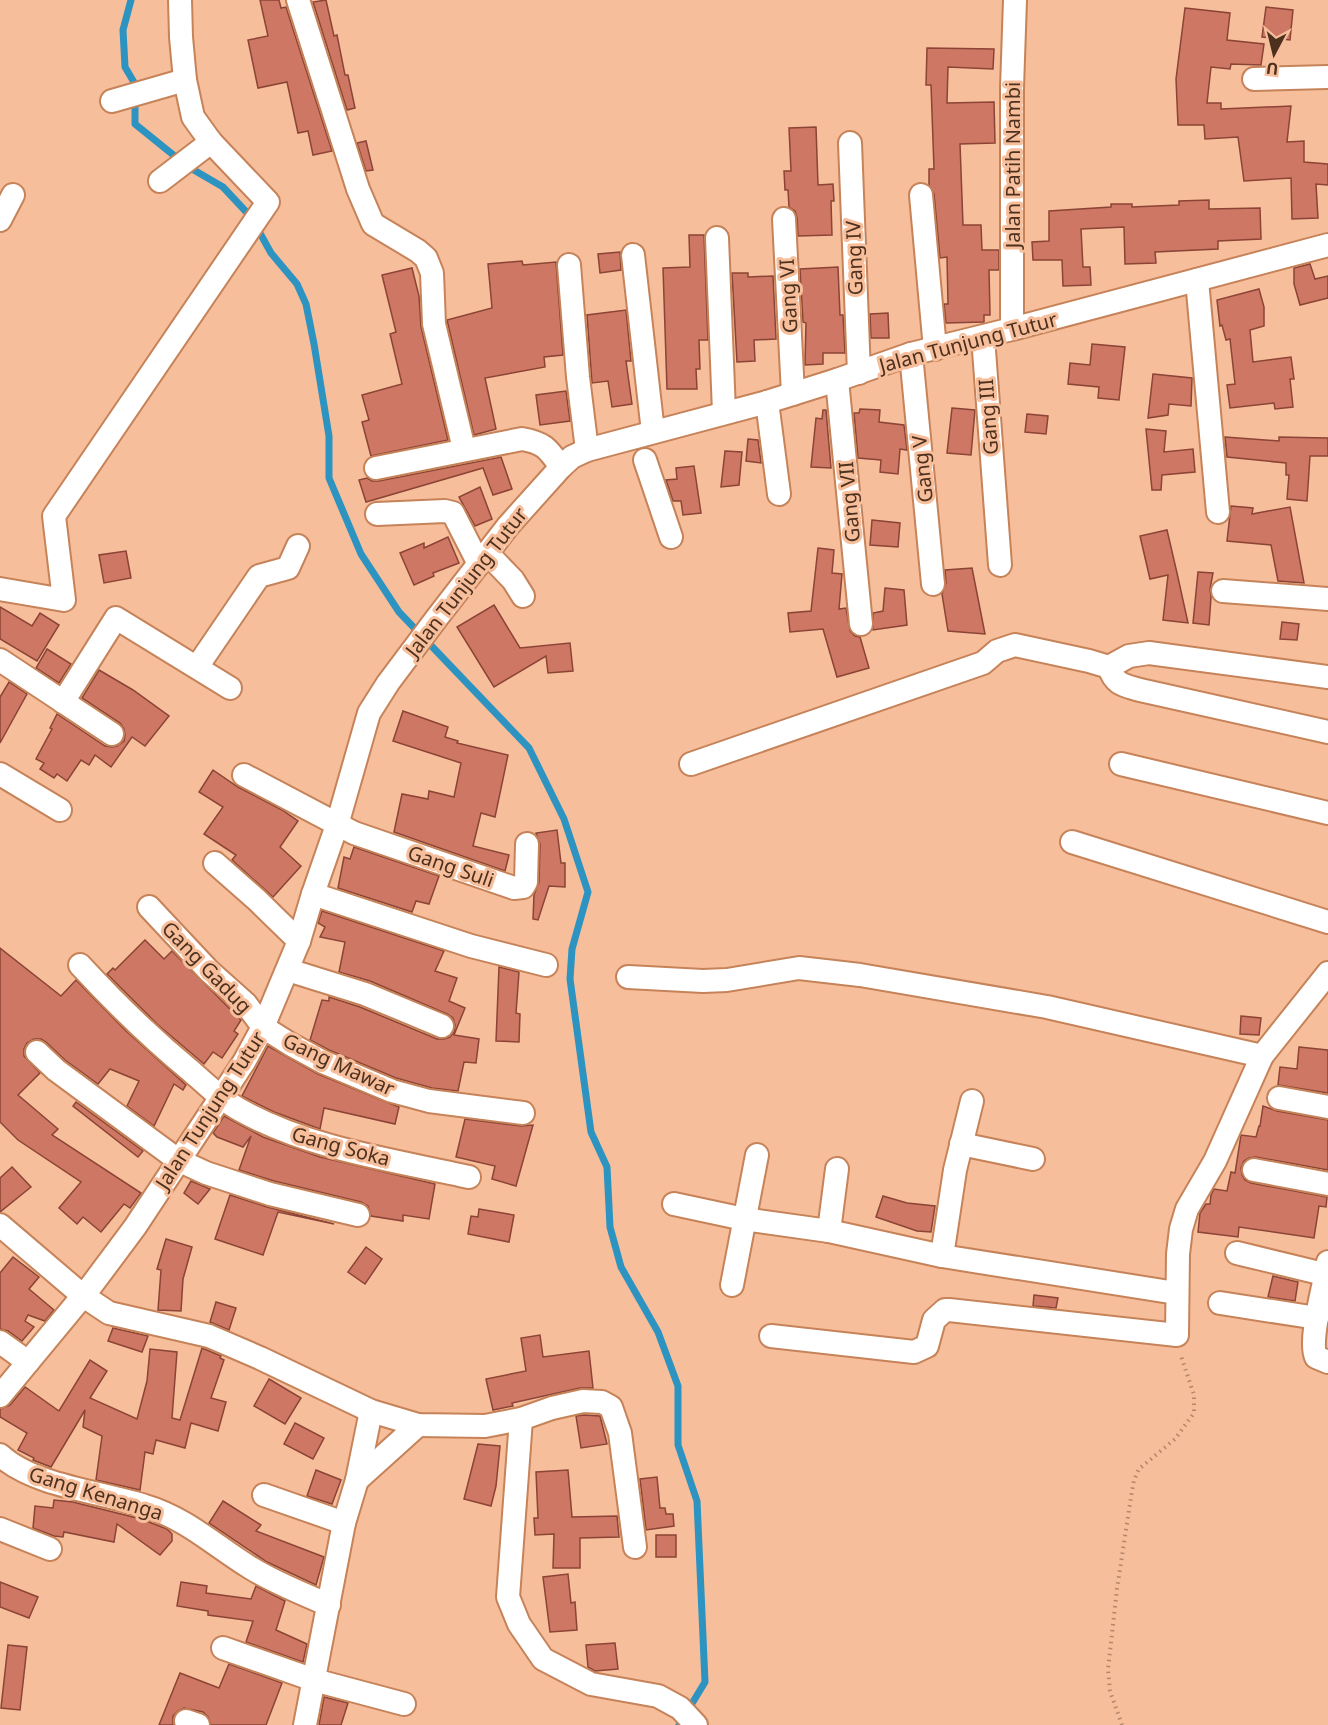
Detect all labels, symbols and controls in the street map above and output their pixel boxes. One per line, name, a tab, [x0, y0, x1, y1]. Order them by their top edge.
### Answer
north arrow	[1244, 24, 1304, 84]
text: U	[1265, 57, 1280, 81]
street label: Jalan Patih Nambi	[999, 82, 1026, 250]
street label: Gang IV	[839, 220, 869, 296]
street label: Gang VI	[773, 258, 803, 334]
street label: Jalan Tunjung Tutur	[874, 305, 1060, 379]
street label: Gang III	[972, 378, 1004, 456]
street label: Gang V	[905, 434, 939, 504]
street label: Gang VII	[832, 460, 866, 544]
street label: Jalan Tunjung Tutur	[398, 502, 533, 664]
street label: Gang Suli	[404, 839, 498, 893]
street label: Gang Gadug	[156, 915, 258, 1019]
street label: Jalan Tunjung Tutur	[148, 1026, 271, 1196]
street label: Gang Mawar	[279, 1026, 399, 1102]
street label: Gang Soka	[289, 1120, 393, 1172]
street label: Gang Kenanga	[26, 1460, 166, 1526]

